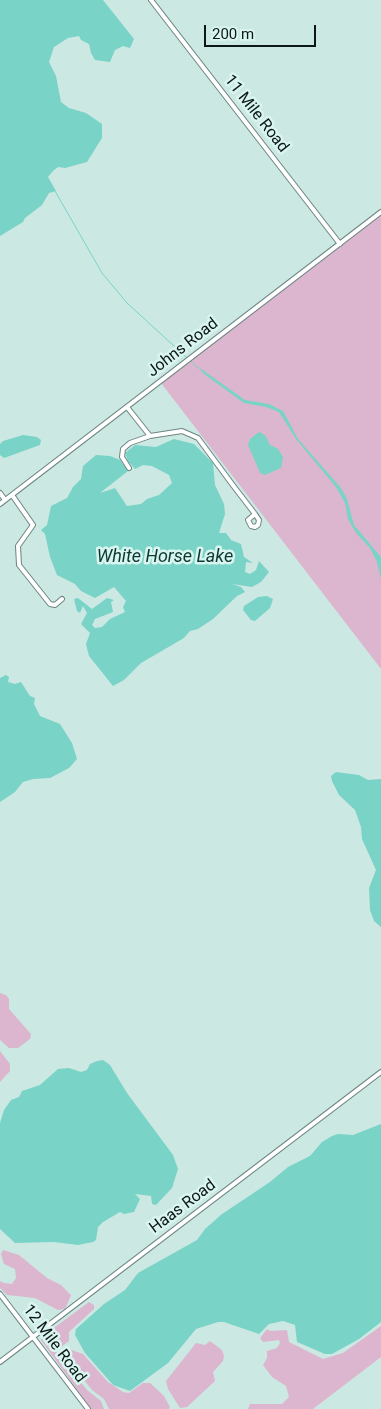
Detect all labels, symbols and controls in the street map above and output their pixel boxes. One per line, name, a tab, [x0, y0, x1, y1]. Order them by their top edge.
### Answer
scale bar	[206, 15, 318, 47]
text: 200 m	[212, 25, 254, 43]
street label: 11 Mile Road	[220, 71, 292, 157]
street label: Johns Road	[144, 314, 222, 382]
water label: White Horse Lake	[97, 546, 233, 568]
street label: Haas Road	[146, 1176, 220, 1238]
street label: 12 Mile Road	[18, 1301, 90, 1387]

